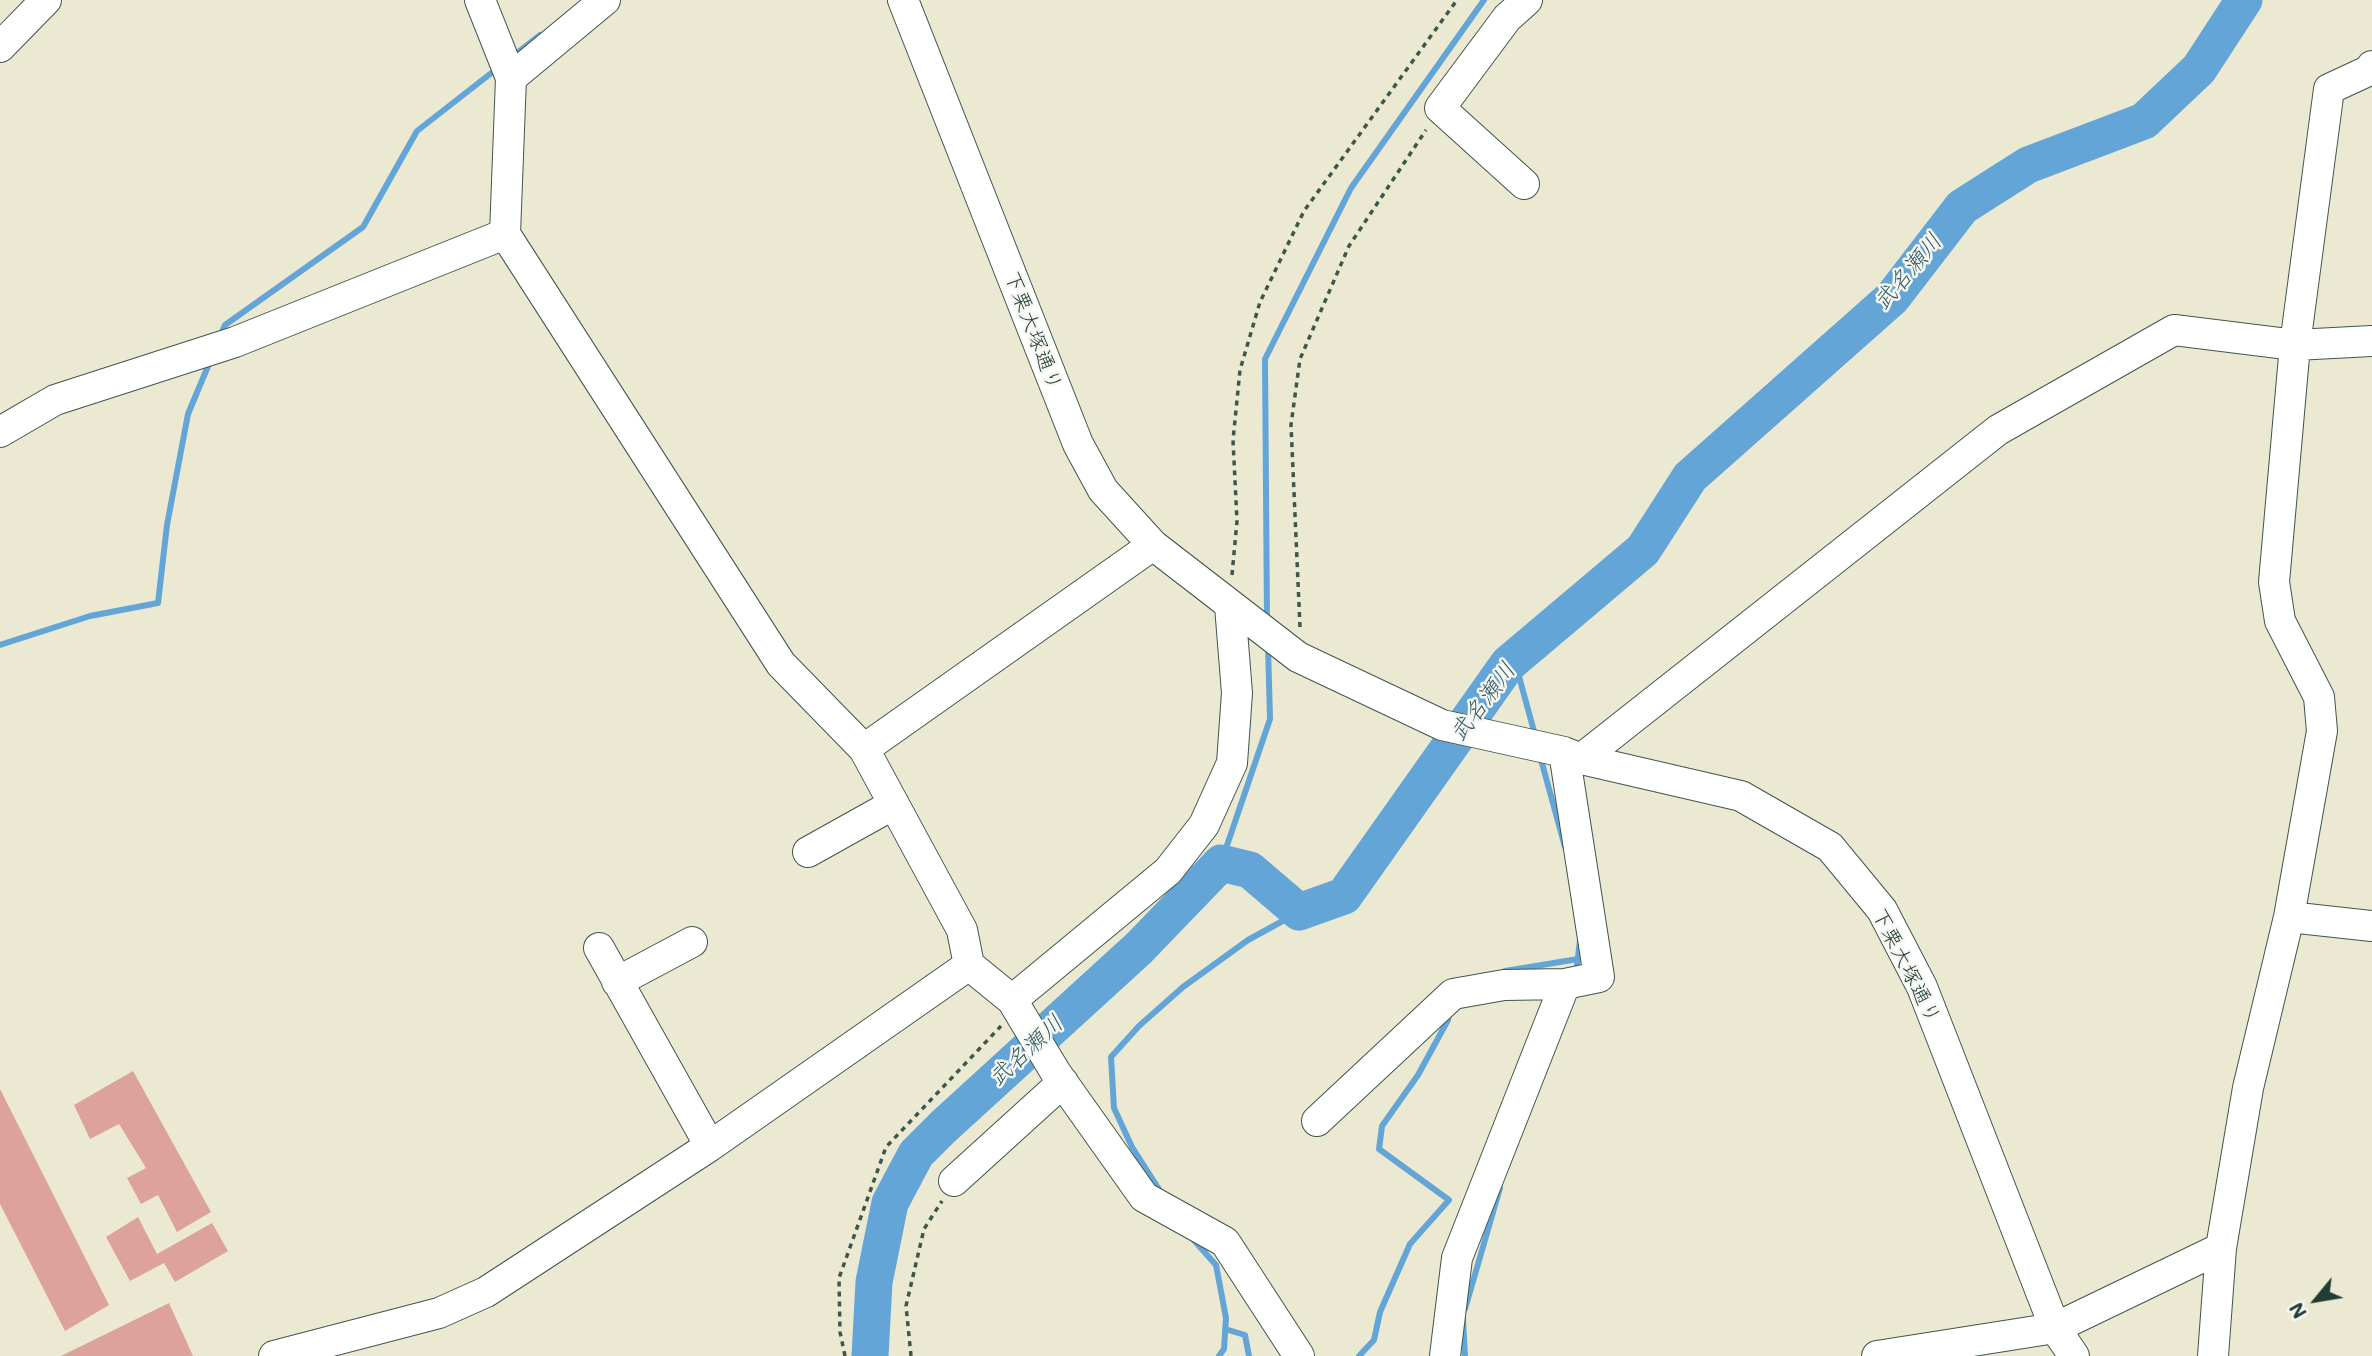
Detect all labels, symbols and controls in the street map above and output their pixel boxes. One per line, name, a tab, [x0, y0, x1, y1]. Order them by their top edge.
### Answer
water label: 武名瀬川	[1868, 228, 1948, 316]
street label: 下栗大塚通り	[999, 268, 1067, 394]
water label: 武名瀬川	[1444, 657, 1522, 747]
street label: 下栗大塚通り	[1866, 904, 1946, 1028]
water label: 武名瀬川	[983, 1010, 1069, 1092]
north arrow	[2281, 1265, 2351, 1335]
text: N	[2283, 1298, 2312, 1323]

